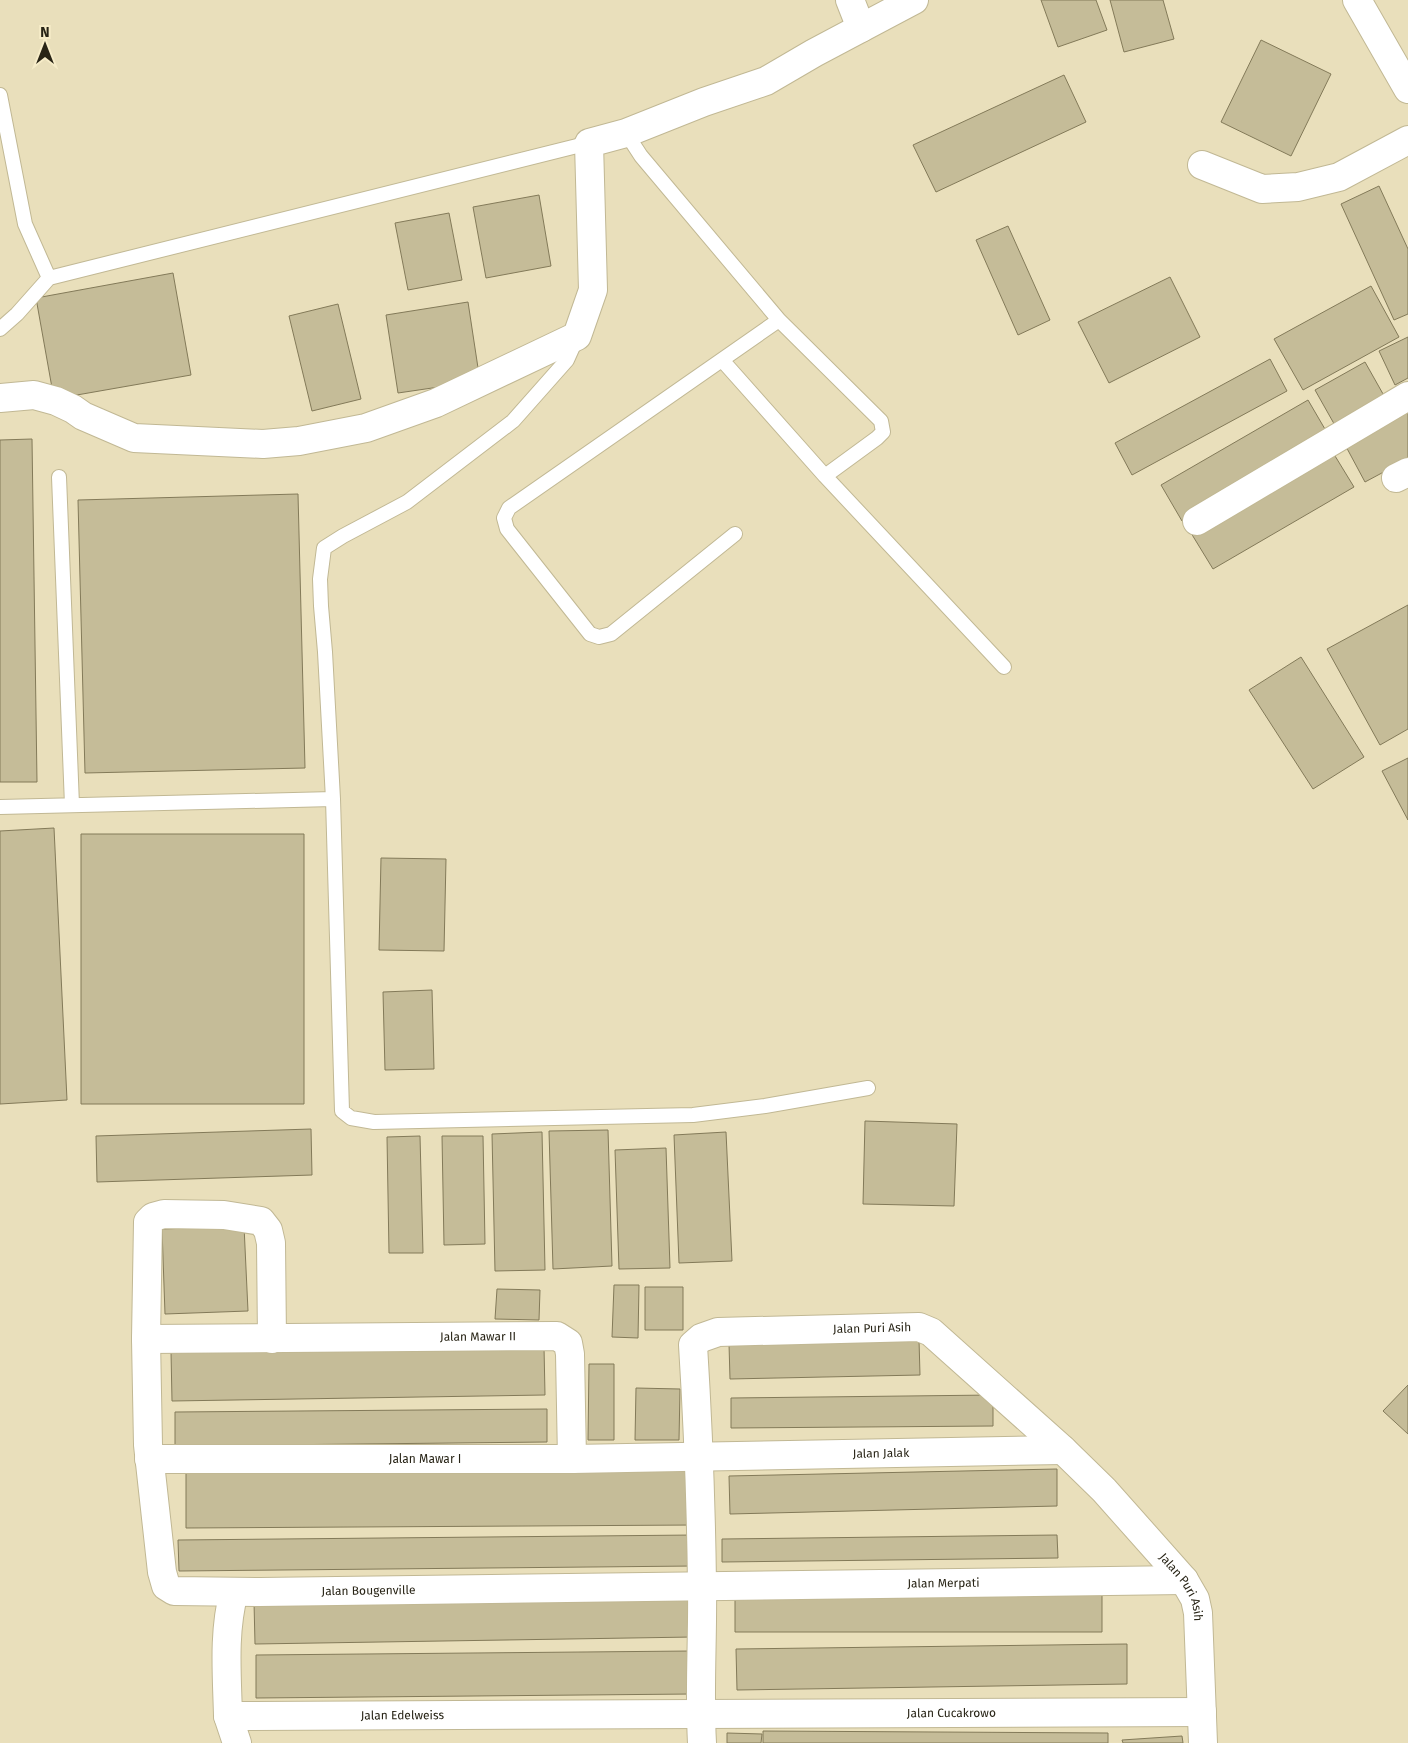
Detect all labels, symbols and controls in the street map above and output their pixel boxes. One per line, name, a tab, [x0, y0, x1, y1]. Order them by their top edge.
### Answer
north arrow	[20, 20, 70, 70]
text: N	[40, 24, 50, 41]
street label: Jalan Puri Asih	[833, 1320, 911, 1336]
street label: Jalan Mawar II	[440, 1329, 516, 1344]
street label: Jalan Jalak	[853, 1446, 910, 1461]
street label: Jalan Mawar I	[389, 1452, 461, 1466]
street label: Jalan Puri Asih	[1156, 1550, 1205, 1621]
street label: Jalan Merpati	[907, 1576, 980, 1591]
street label: Jalan Bougenville	[321, 1583, 416, 1598]
street label: Jalan Cucakrowo	[907, 1706, 996, 1720]
street label: Jalan Edelweiss	[361, 1708, 444, 1722]

